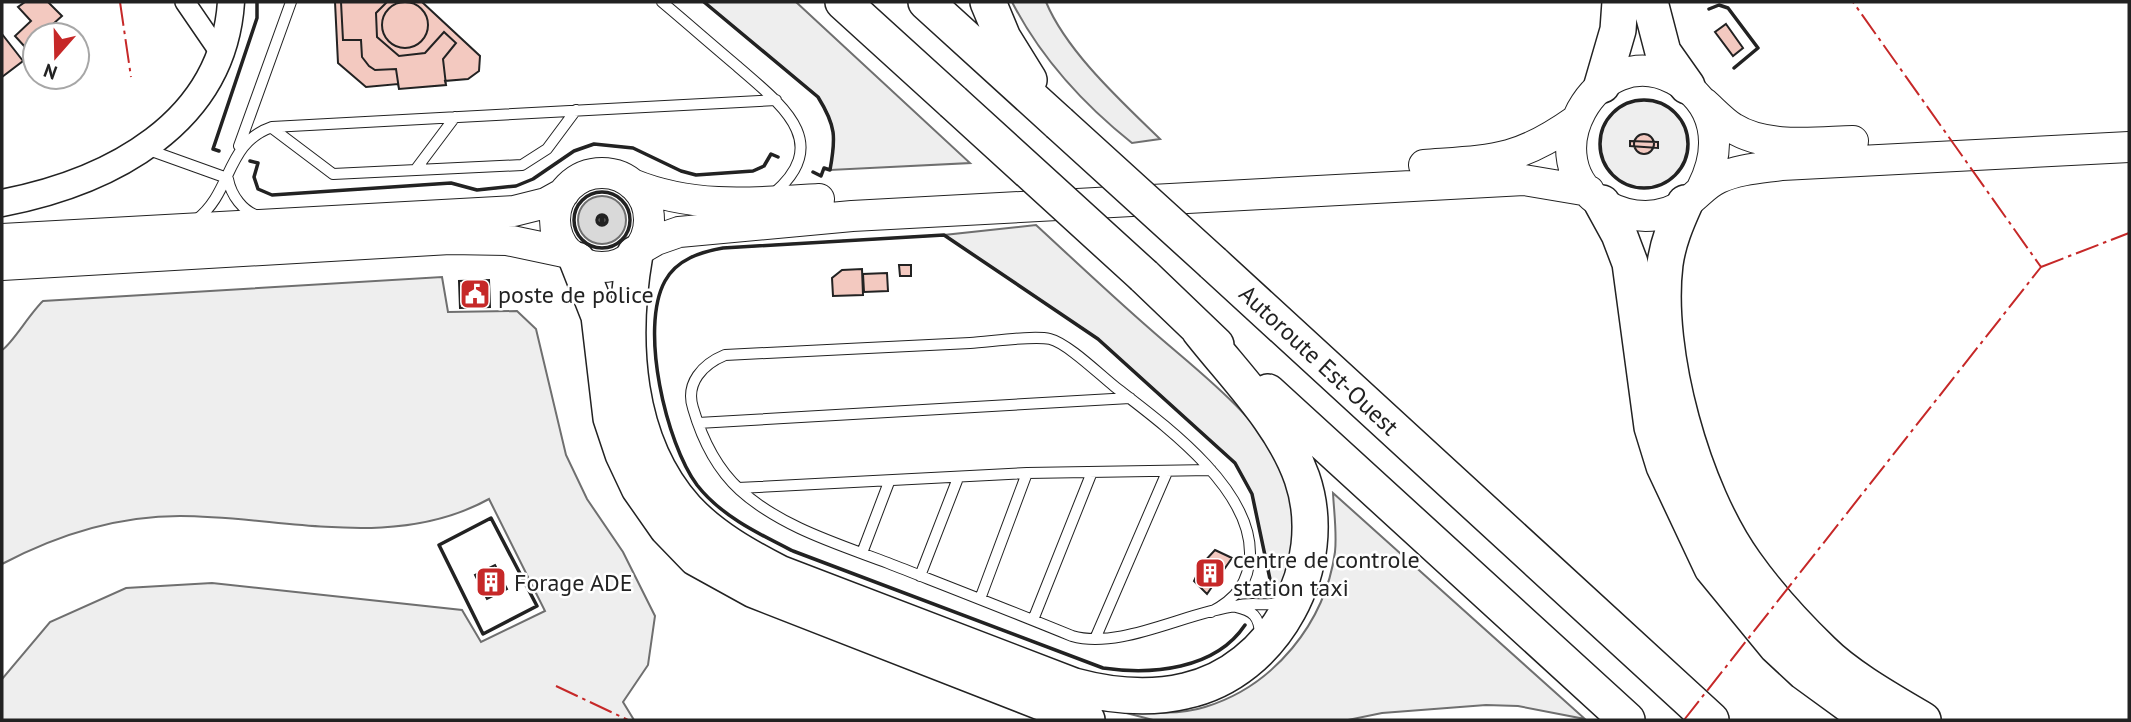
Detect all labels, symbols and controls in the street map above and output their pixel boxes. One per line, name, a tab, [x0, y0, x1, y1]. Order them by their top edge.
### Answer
north arrow	[21, 21, 91, 91]
text: N	[40, 59, 60, 85]
public building icon: poste de police	[458, 277, 492, 311]
street label: Autoroute Est-Ouest	[1233, 278, 1405, 442]
place label: poste de police	[498, 279, 654, 310]
place label: centre de controle station taxi	[1233, 544, 1420, 603]
building icon: centre de controle station taxi	[1193, 556, 1227, 590]
building icon: Forage ADE	[474, 565, 508, 599]
place label: Forage ADE	[514, 567, 633, 598]

